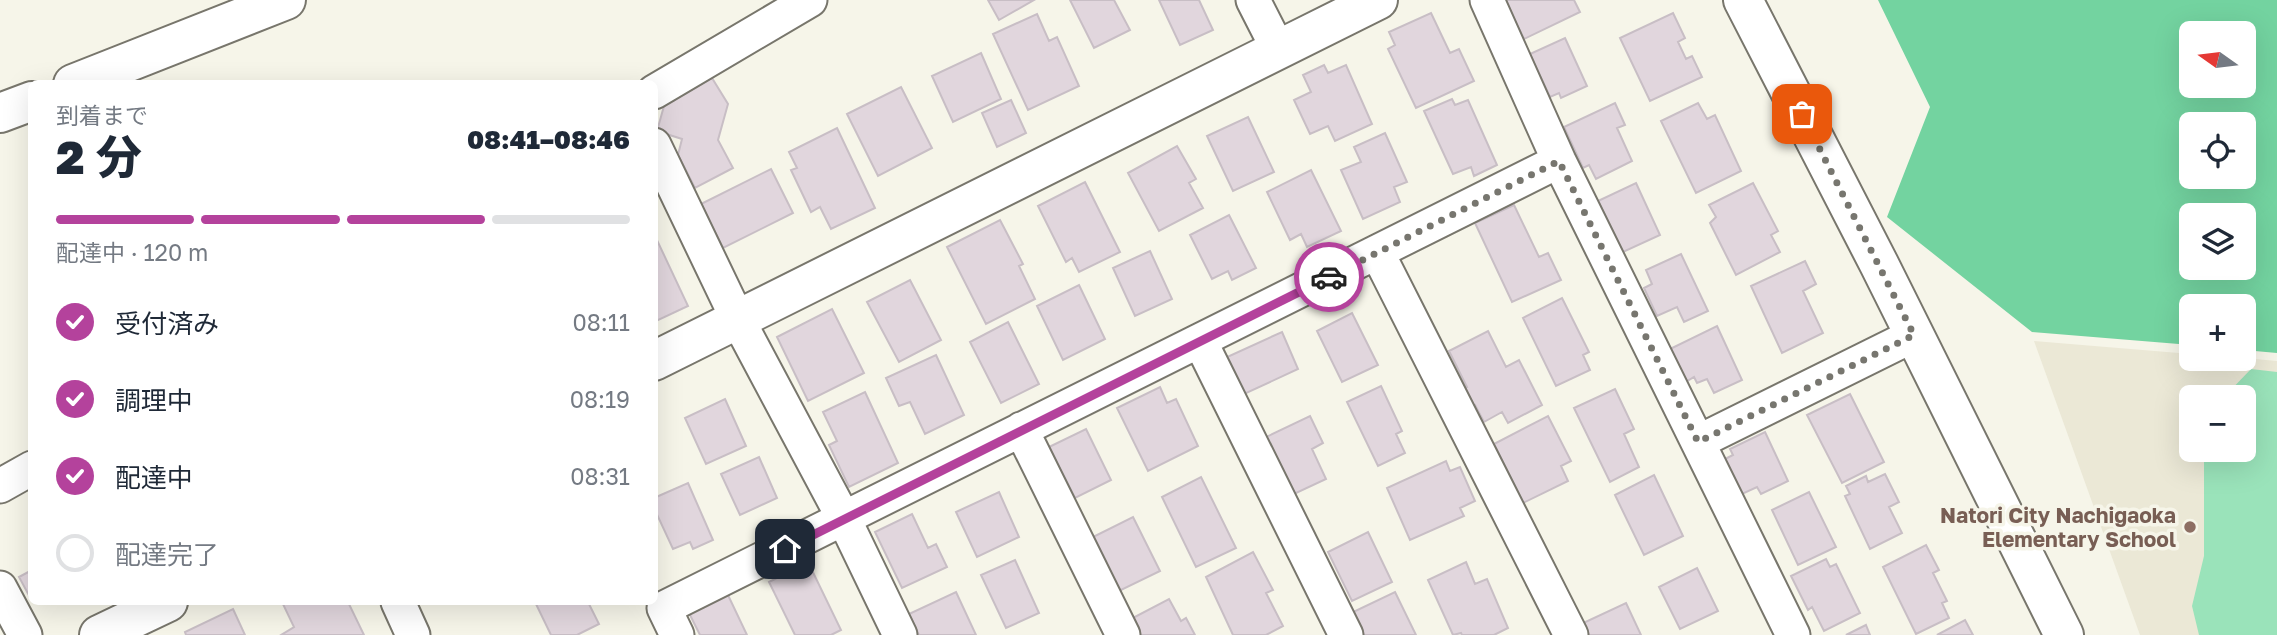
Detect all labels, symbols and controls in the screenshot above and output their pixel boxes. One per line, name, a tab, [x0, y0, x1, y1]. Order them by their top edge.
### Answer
north arrow	[2179, 21, 2256, 98]
map controls	[2179, 21, 2256, 462]
pin	[1772, 84, 1832, 144]
icon: bag	[1783, 95, 1821, 133]
text: 到着まで	[56, 101, 148, 129]
button: locate	[2179, 112, 2256, 189]
text: 08:41–08:46	[467, 124, 630, 155]
text: 2 分	[56, 129, 142, 184]
button: layers	[2179, 203, 2256, 280]
text: 配達中 · 120 m	[56, 238, 208, 266]
courier	[1294, 242, 1364, 312]
icon: car	[1310, 258, 1348, 296]
button: +	[2179, 294, 2256, 371]
icon: check	[56, 303, 94, 341]
text: 受付済み	[115, 308, 219, 339]
text: 08:11	[573, 308, 630, 336]
icon: check	[56, 380, 94, 418]
text: 調理中	[115, 385, 193, 416]
text: 08:19	[570, 385, 630, 413]
button: −	[2179, 385, 2256, 462]
icon: check	[56, 457, 94, 495]
text: 配達中	[115, 462, 193, 493]
text: 08:31	[570, 462, 630, 490]
place label: Natori City Nachigaoka Elementary School	[1940, 502, 2176, 552]
pin	[755, 519, 815, 579]
marker: Natori City Nachigaoka Elementary School	[2182, 519, 2198, 535]
icon: home	[766, 530, 804, 568]
text: 配達完了	[115, 539, 219, 570]

